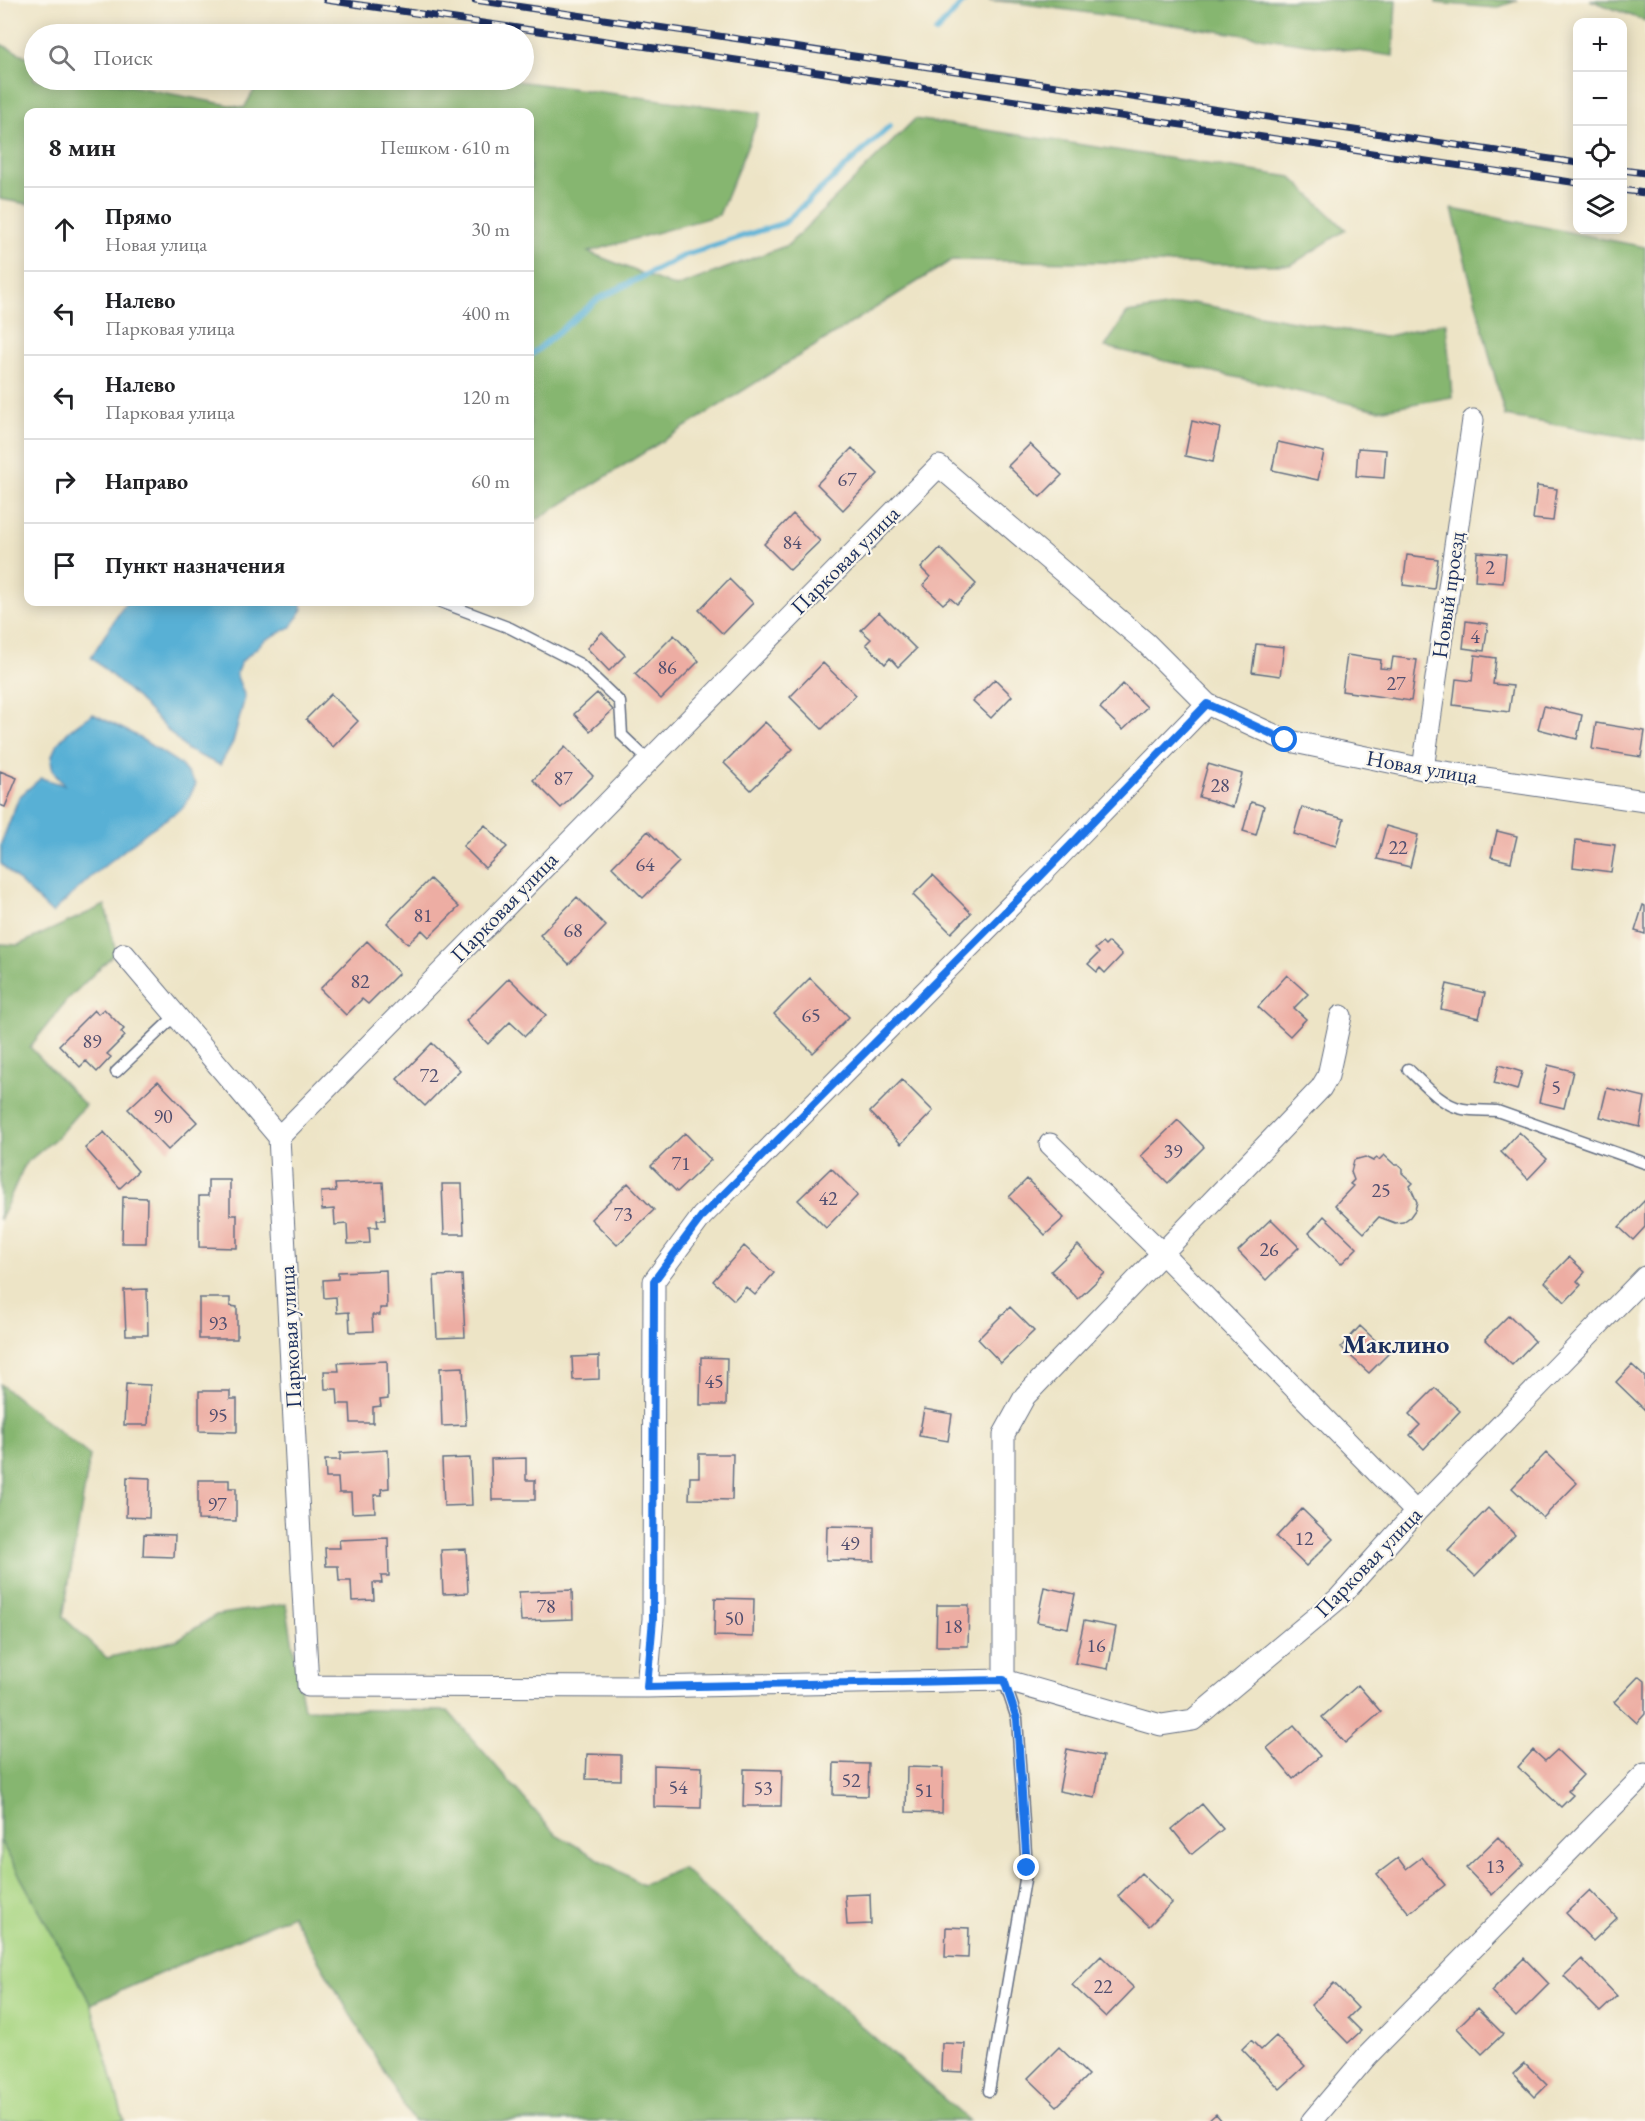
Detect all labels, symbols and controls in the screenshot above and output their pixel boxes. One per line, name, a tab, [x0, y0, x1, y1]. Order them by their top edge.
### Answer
map controls	[1573, 18, 1627, 234]
button: +	[1573, 18, 1627, 72]
search box	[24, 24, 534, 90]
icon: search	[45, 41, 78, 74]
text: Поиск	[93, 43, 153, 72]
button: −	[1573, 72, 1627, 126]
button: locate	[1573, 126, 1627, 180]
text: 8 мин	[48, 130, 116, 164]
text: Пешком · 610 m	[380, 134, 510, 160]
button: layers	[1573, 180, 1627, 234]
text: Прямо	[105, 202, 172, 231]
icon: ahead	[48, 213, 81, 246]
text: 30 m	[471, 216, 510, 242]
text: Новая улица	[105, 231, 207, 257]
text: Налево	[105, 286, 175, 315]
icon: left	[48, 297, 81, 330]
text: 400 m	[462, 300, 510, 326]
text: Парковая улица	[105, 315, 235, 341]
text: Налево	[105, 370, 175, 399]
icon: left	[48, 381, 81, 414]
text: 120 m	[462, 384, 510, 410]
text: Парковая улица	[105, 399, 235, 425]
icon: right	[48, 465, 81, 498]
house number: 67	[837, 466, 857, 492]
text: Направо	[105, 467, 188, 496]
text: 60 m	[471, 468, 510, 494]
street label: Парковая улица	[784, 499, 906, 621]
house number: 84	[782, 529, 802, 555]
street label: Новый проезд	[1425, 530, 1471, 660]
icon: arrive	[48, 549, 81, 582]
text: Пункт назначения	[105, 551, 285, 580]
house number: 2	[1485, 554, 1495, 580]
house number: 4	[1470, 623, 1480, 649]
house number: 86	[657, 654, 677, 680]
house number: 27	[1386, 670, 1406, 696]
route start	[1271, 726, 1297, 752]
street label: Новая улица	[1364, 743, 1480, 791]
house number: 87	[553, 765, 573, 791]
house number: 28	[1210, 772, 1230, 798]
house number: 22	[1388, 834, 1408, 860]
street label: Парковая улица	[444, 845, 564, 969]
house number: 64	[635, 851, 655, 877]
house number: 81	[413, 902, 433, 928]
house number: 68	[563, 917, 583, 943]
house number: 82	[350, 968, 370, 994]
house number: 65	[801, 1002, 821, 1028]
house number: 89	[82, 1028, 102, 1054]
house number: 72	[419, 1062, 439, 1088]
house number: 5	[1551, 1074, 1561, 1100]
house number: 90	[153, 1103, 173, 1129]
house number: 39	[1163, 1138, 1183, 1164]
house number: 71	[671, 1150, 691, 1176]
house number: 25	[1371, 1177, 1391, 1203]
house number: 42	[818, 1185, 838, 1211]
house number: 73	[613, 1201, 633, 1227]
house number: 26	[1259, 1236, 1279, 1262]
street label: Парковая улица	[272, 1265, 308, 1409]
house number: 93	[208, 1310, 228, 1336]
district label: Маклино	[1343, 1327, 1449, 1361]
house number: 45	[704, 1368, 724, 1394]
house number: 95	[208, 1402, 228, 1428]
house number: 97	[207, 1491, 227, 1517]
street label: Парковая улица	[1308, 1500, 1428, 1624]
house number: 12	[1294, 1525, 1314, 1551]
house number: 49	[840, 1530, 860, 1556]
house number: 78	[536, 1593, 556, 1619]
house number: 50	[724, 1605, 744, 1631]
house number: 18	[943, 1613, 963, 1639]
house number: 16	[1086, 1632, 1106, 1658]
house number: 52	[841, 1767, 861, 1793]
house number: 54	[668, 1774, 688, 1800]
house number: 53	[753, 1775, 773, 1801]
house number: 51	[914, 1777, 934, 1803]
house number: 13	[1485, 1853, 1505, 1879]
route end	[1013, 1854, 1039, 1880]
house number: 22	[1093, 1973, 1113, 1999]

